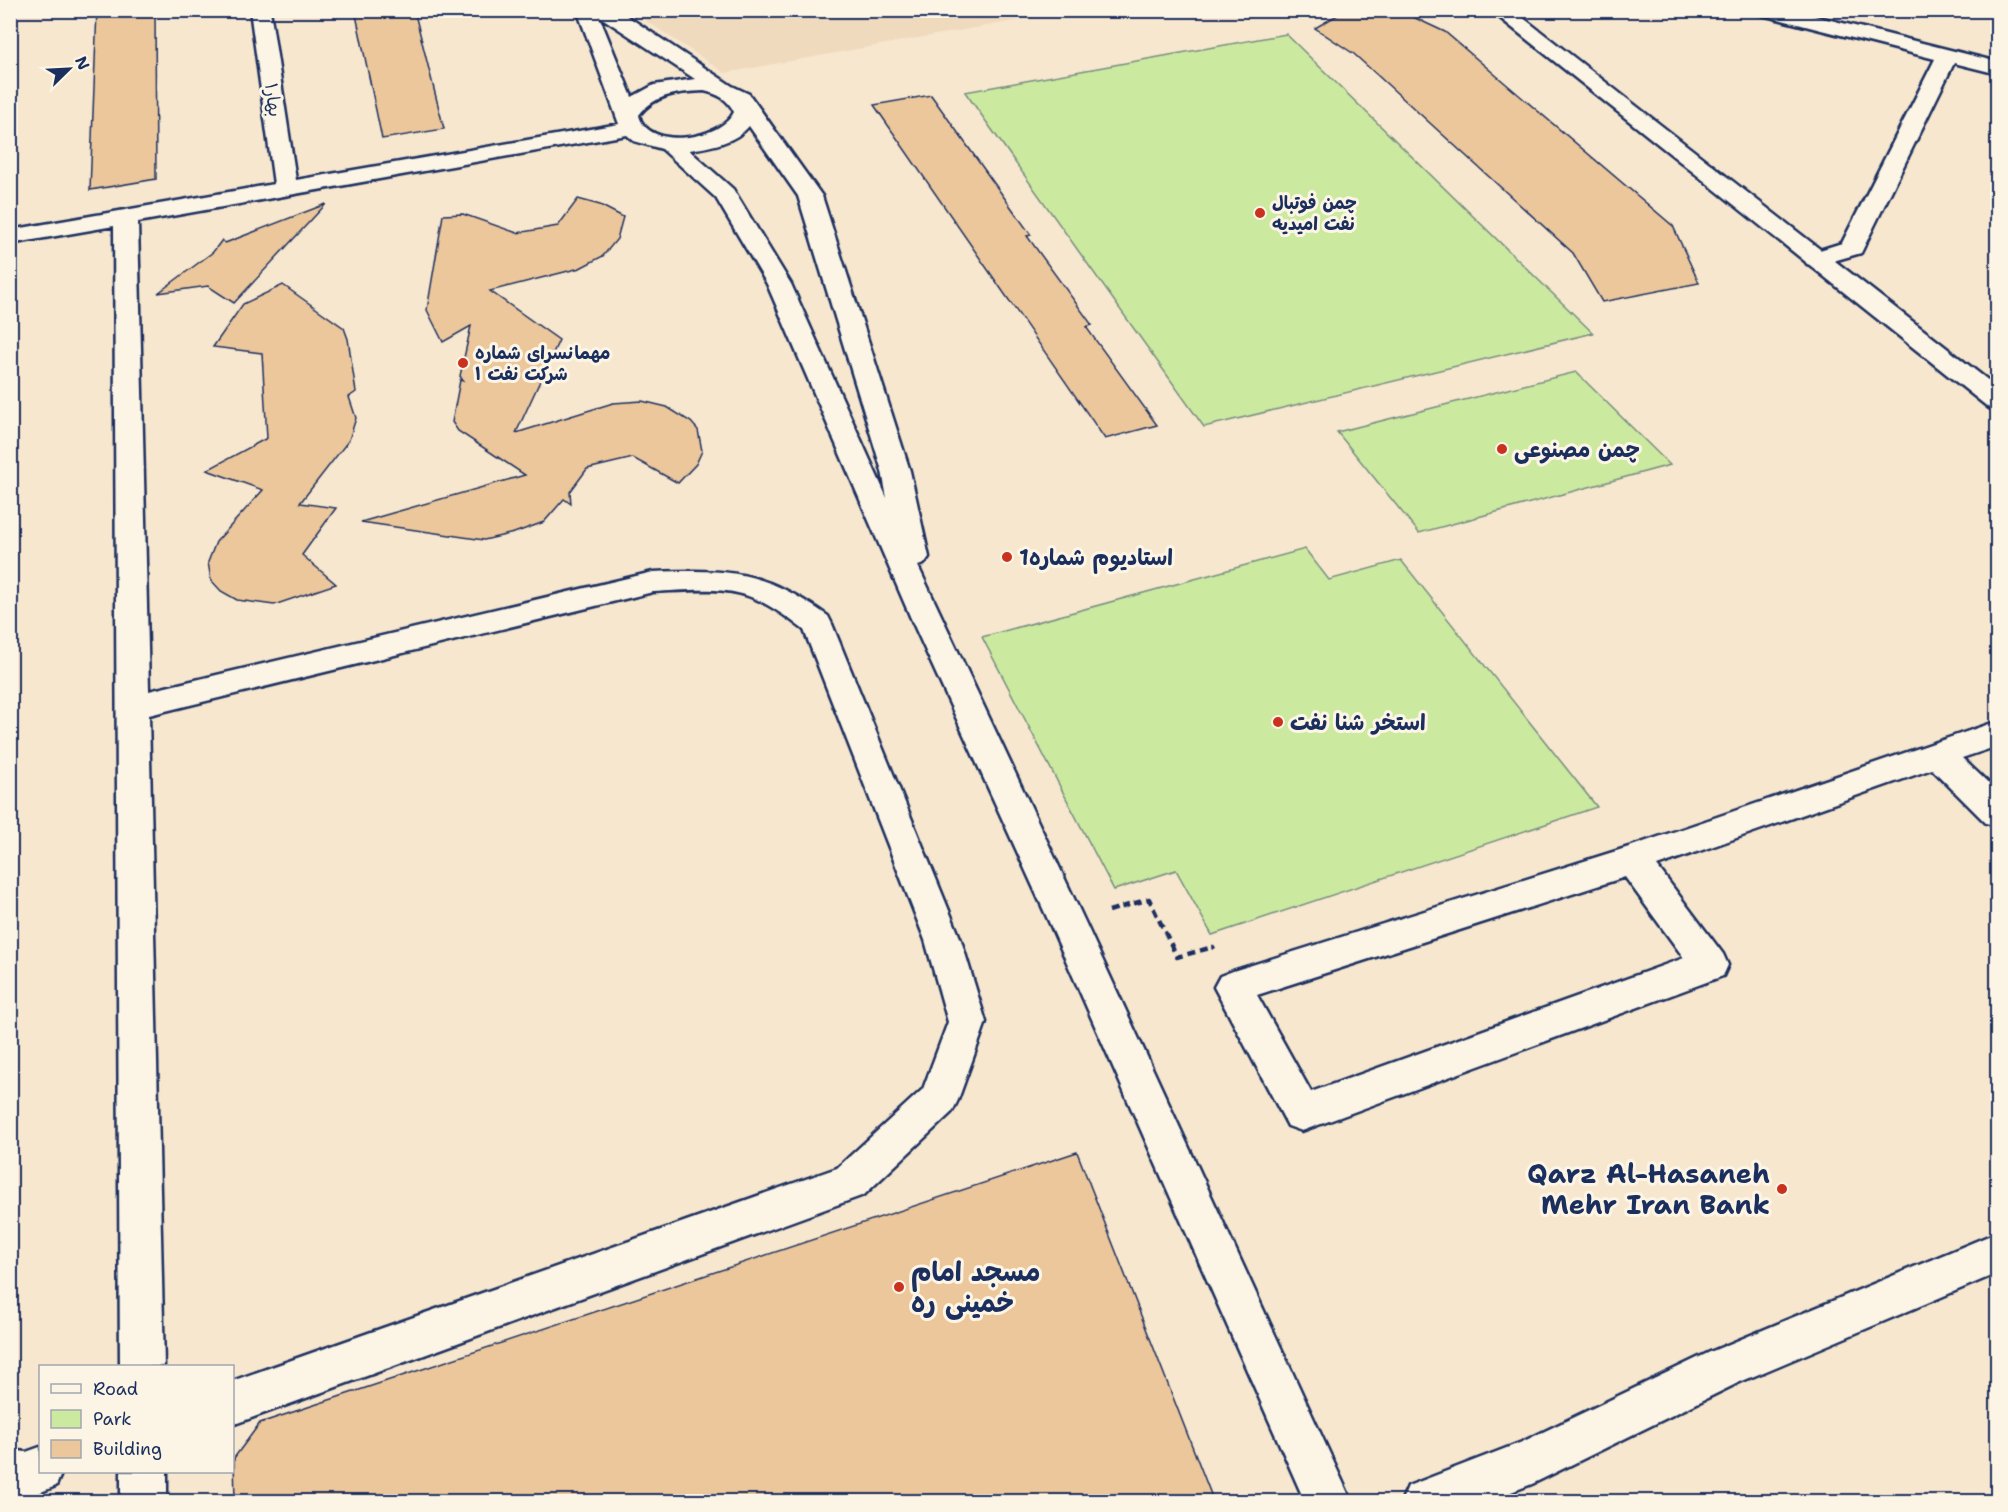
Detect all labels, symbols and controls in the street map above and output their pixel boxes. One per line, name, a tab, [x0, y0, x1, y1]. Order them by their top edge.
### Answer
north arrow	[39, 39, 99, 99]
text: N	[70, 53, 94, 73]
street label: بهار۱	[259, 82, 287, 118]
place label: چمن فوتبال نفت امیدیه	[1272, 191, 1357, 236]
marker: چمن فوتبال نفت امیدیه	[1253, 206, 1267, 220]
place label: مهمانسرای شماره ۱ شرکت نفت	[475, 341, 610, 386]
marker: مهمانسرای شماره ۱ شرکت نفت	[456, 356, 470, 370]
place label: چمن مصنوعی	[1514, 435, 1640, 464]
marker: چمن مصنوعی	[1495, 442, 1509, 456]
place label: استادیوم شماره1	[1019, 543, 1173, 574]
marker: استادیوم شماره1	[1000, 550, 1014, 564]
place label: استخر شنا نفت	[1290, 708, 1426, 737]
marker: استخر شنا نفت	[1271, 715, 1285, 729]
place label: Qarz Al-Hasaneh Mehr Iran Bank	[1527, 1155, 1770, 1223]
marker: Qarz Al-Hasaneh Mehr Iran Bank	[1775, 1182, 1789, 1196]
place label: مسجد امام خمینی ره	[911, 1253, 1040, 1321]
marker: مسجد امام خمینی ره	[892, 1280, 906, 1294]
legend	[39, 1365, 234, 1473]
text: Road	[93, 1377, 138, 1401]
text: Park	[93, 1407, 132, 1431]
text: Building	[93, 1437, 162, 1461]

